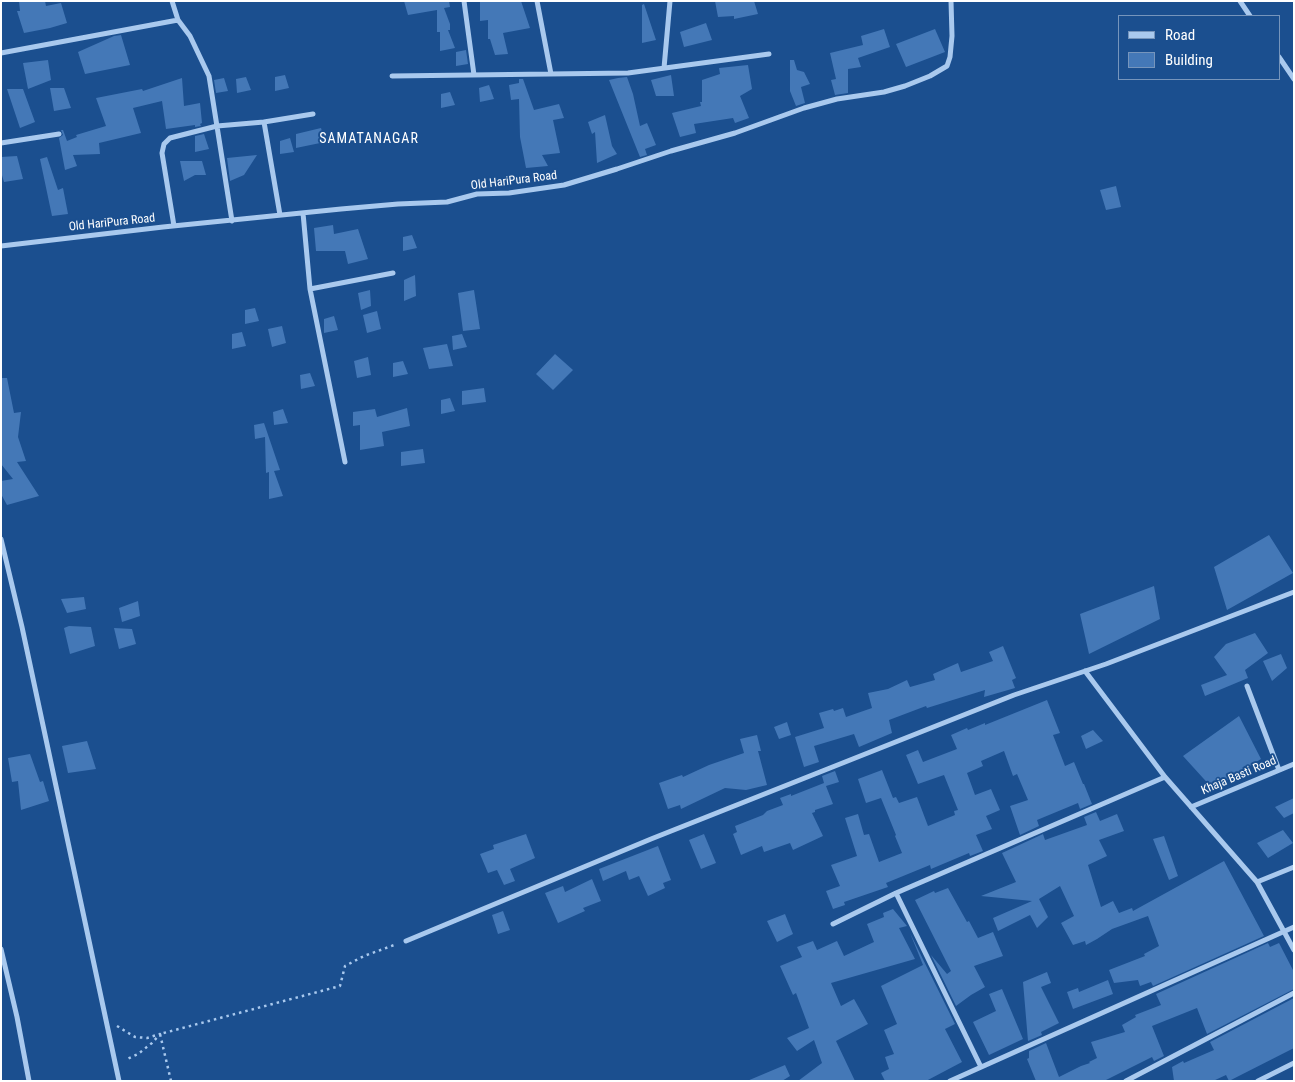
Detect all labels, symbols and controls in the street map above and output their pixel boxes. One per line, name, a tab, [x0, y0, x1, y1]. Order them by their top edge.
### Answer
legend	[1118, 15, 1280, 80]
text: Road	[1165, 26, 1195, 44]
text: Building	[1165, 51, 1213, 69]
district label: SAMATANAGAR	[318, 131, 420, 147]
street label: Old HariPura Road	[470, 169, 558, 193]
street label: Old HariPura Road	[68, 211, 156, 235]
street label: Khaja Basti Road	[1199, 754, 1279, 798]

